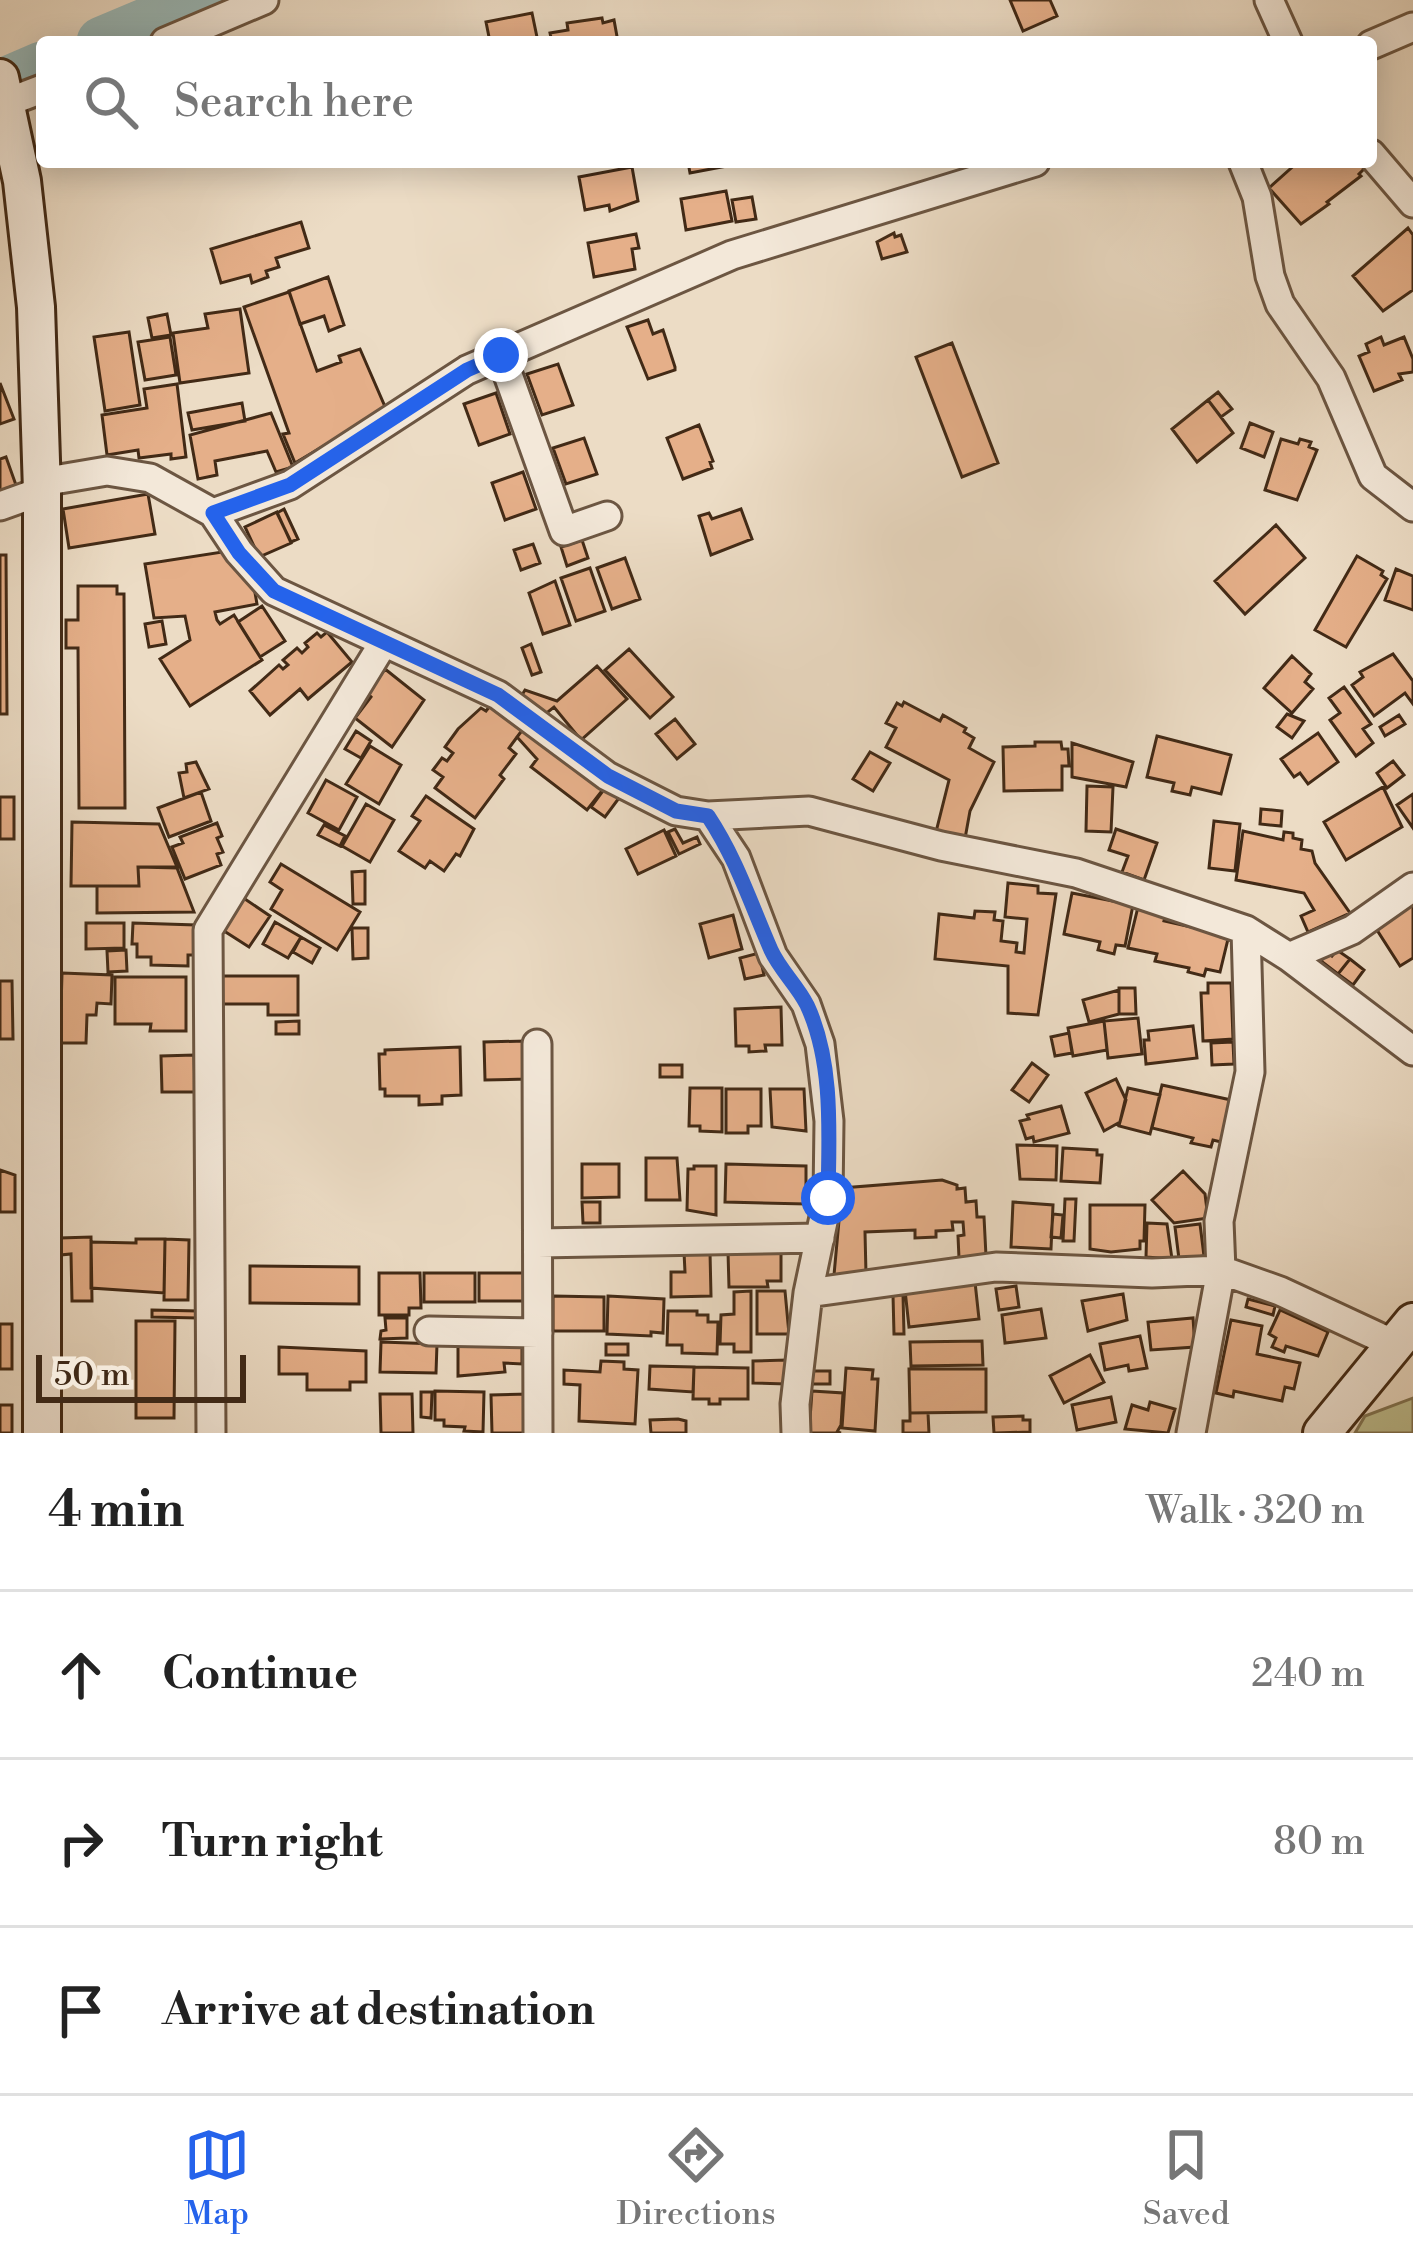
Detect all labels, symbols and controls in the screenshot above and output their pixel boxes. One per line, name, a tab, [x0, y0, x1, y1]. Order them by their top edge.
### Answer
search box	[36, 36, 1377, 168]
icon: search	[78, 69, 144, 135]
text: Search here	[174, 74, 414, 131]
route end	[474, 328, 528, 382]
route start	[801, 1171, 855, 1225]
scale bar	[36, 1349, 246, 1402]
text: 50 m	[54, 1355, 130, 1396]
text: 4 min	[48, 1479, 184, 1543]
text: Walk · 320 m	[1146, 1487, 1365, 1536]
icon: ahead	[48, 1642, 114, 1708]
text: Continue	[162, 1646, 358, 1703]
text: 240 m	[1251, 1650, 1365, 1699]
icon: right	[48, 1810, 114, 1876]
text: Turn right	[162, 1814, 383, 1871]
text: 80 m	[1273, 1818, 1365, 1867]
icon: arrive	[48, 1978, 114, 2044]
text: Arrive at destination	[162, 1982, 595, 2039]
tab: Map	[184, 2122, 250, 2235]
tab: Directions	[617, 2122, 776, 2235]
tab: Saved	[1143, 2122, 1229, 2235]

